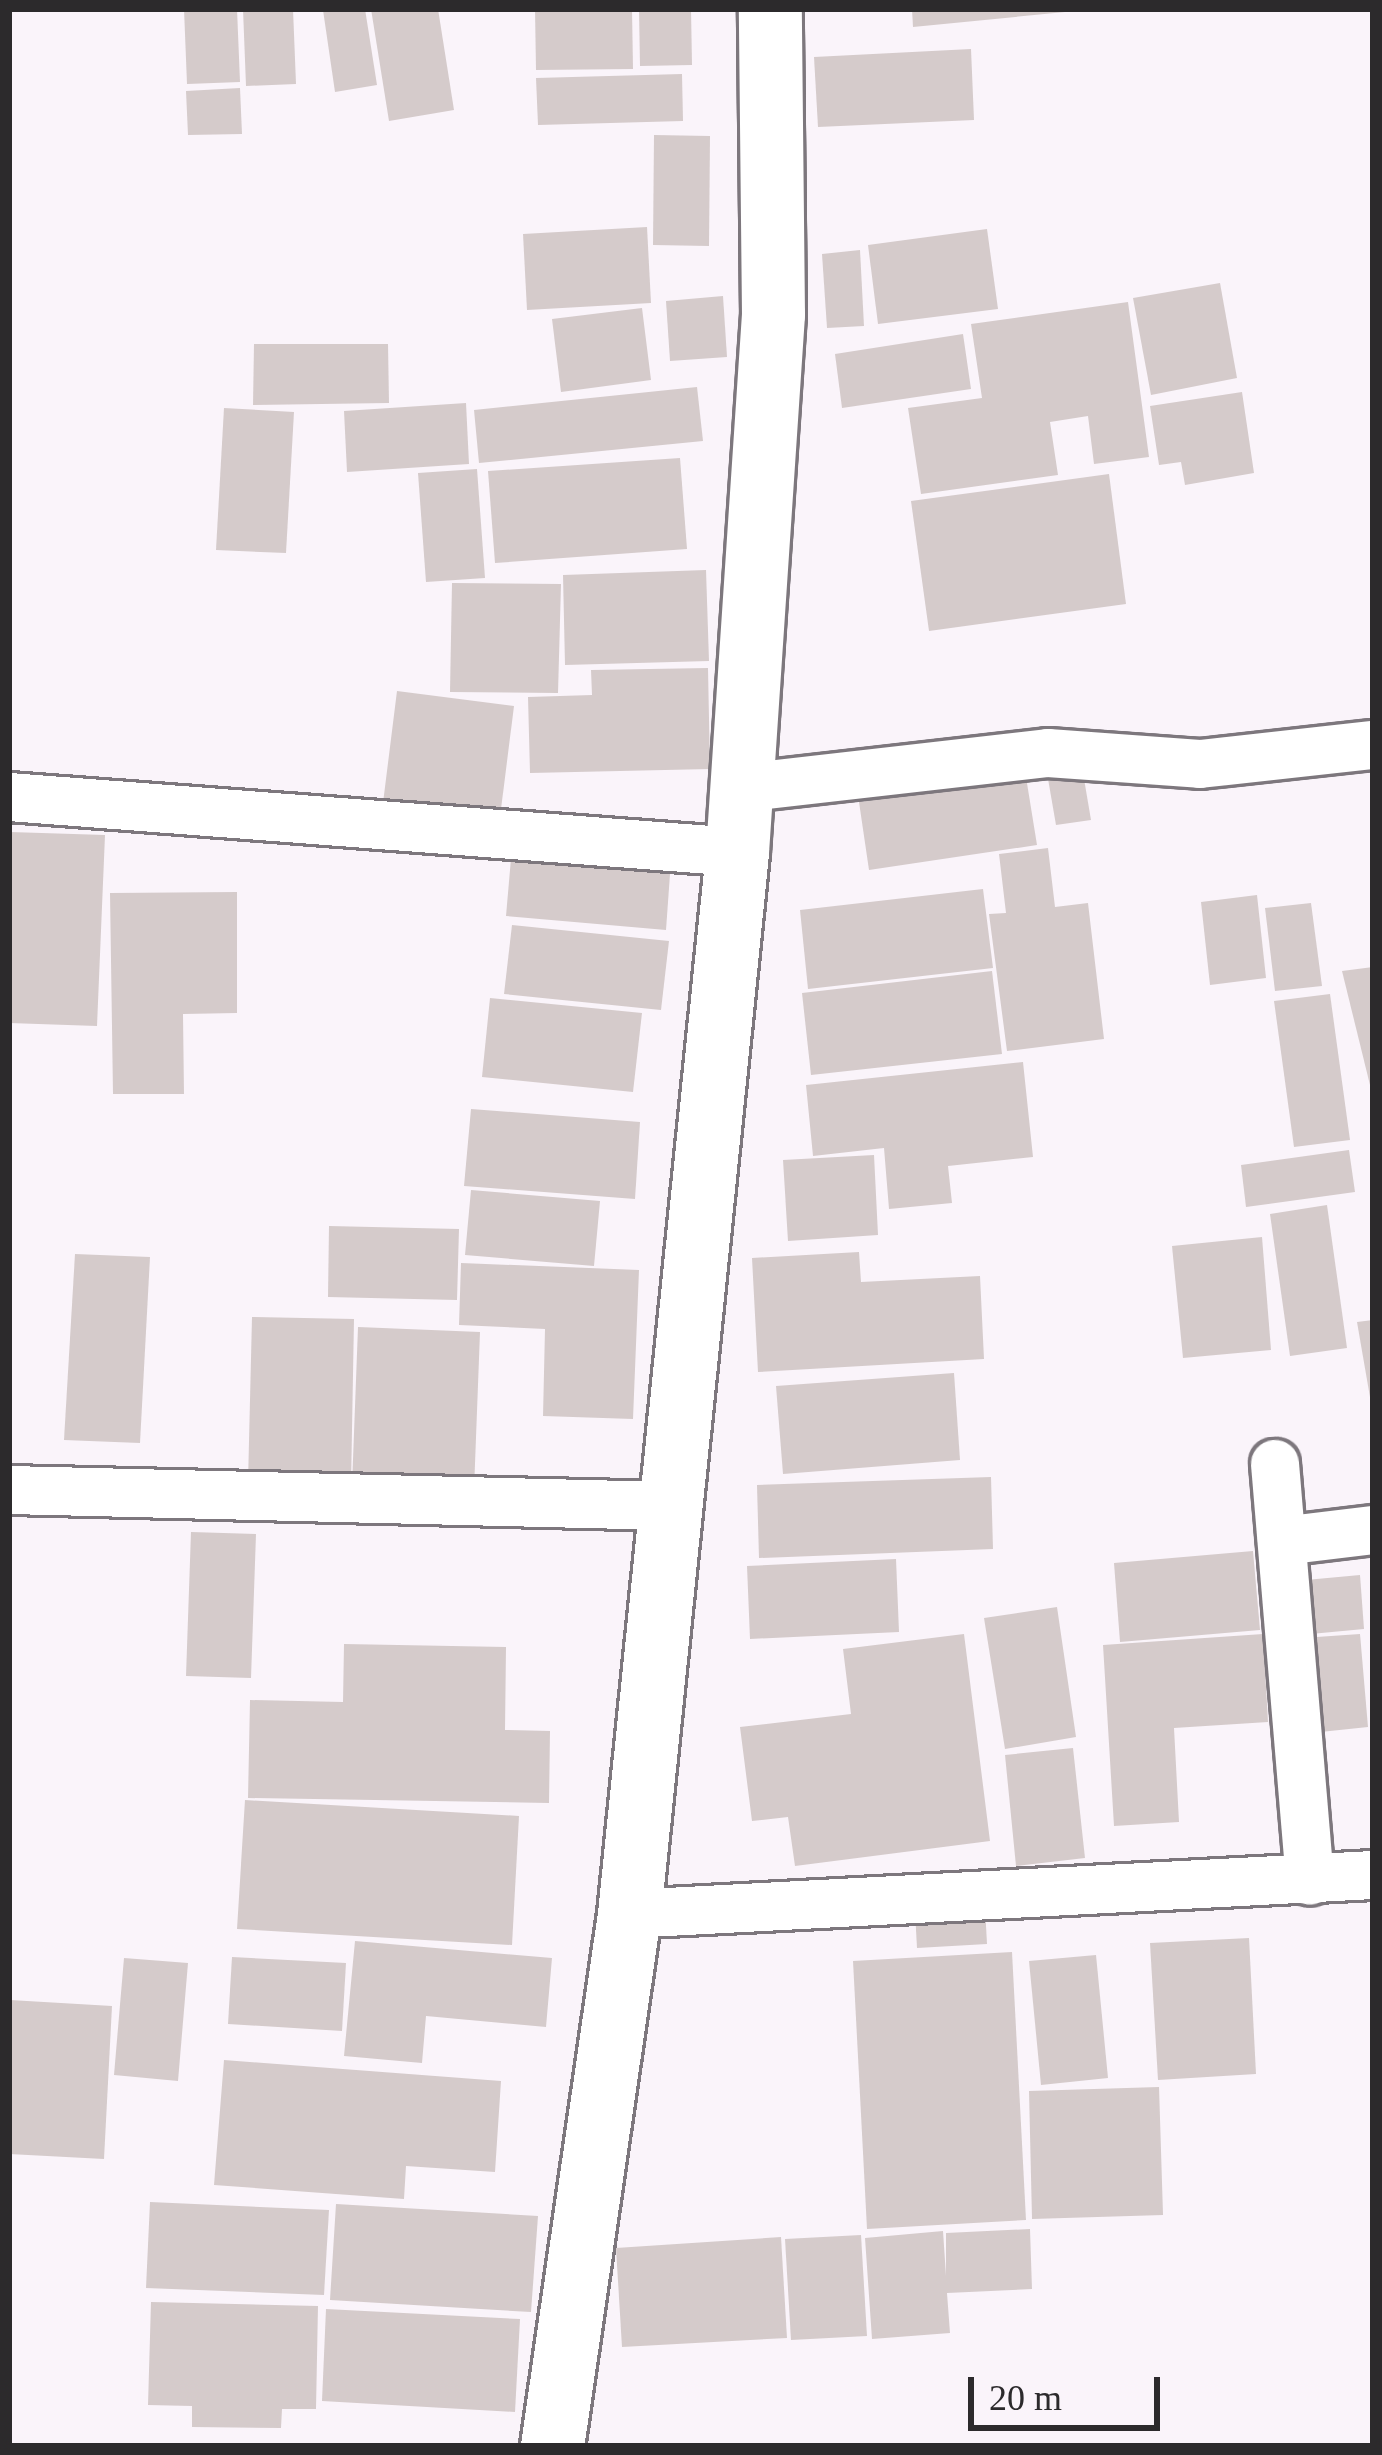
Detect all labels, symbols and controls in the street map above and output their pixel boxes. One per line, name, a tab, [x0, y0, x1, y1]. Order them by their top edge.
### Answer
scale bar	[974, 2353, 1166, 2427]
text: 20 m	[989, 2378, 1062, 2418]

